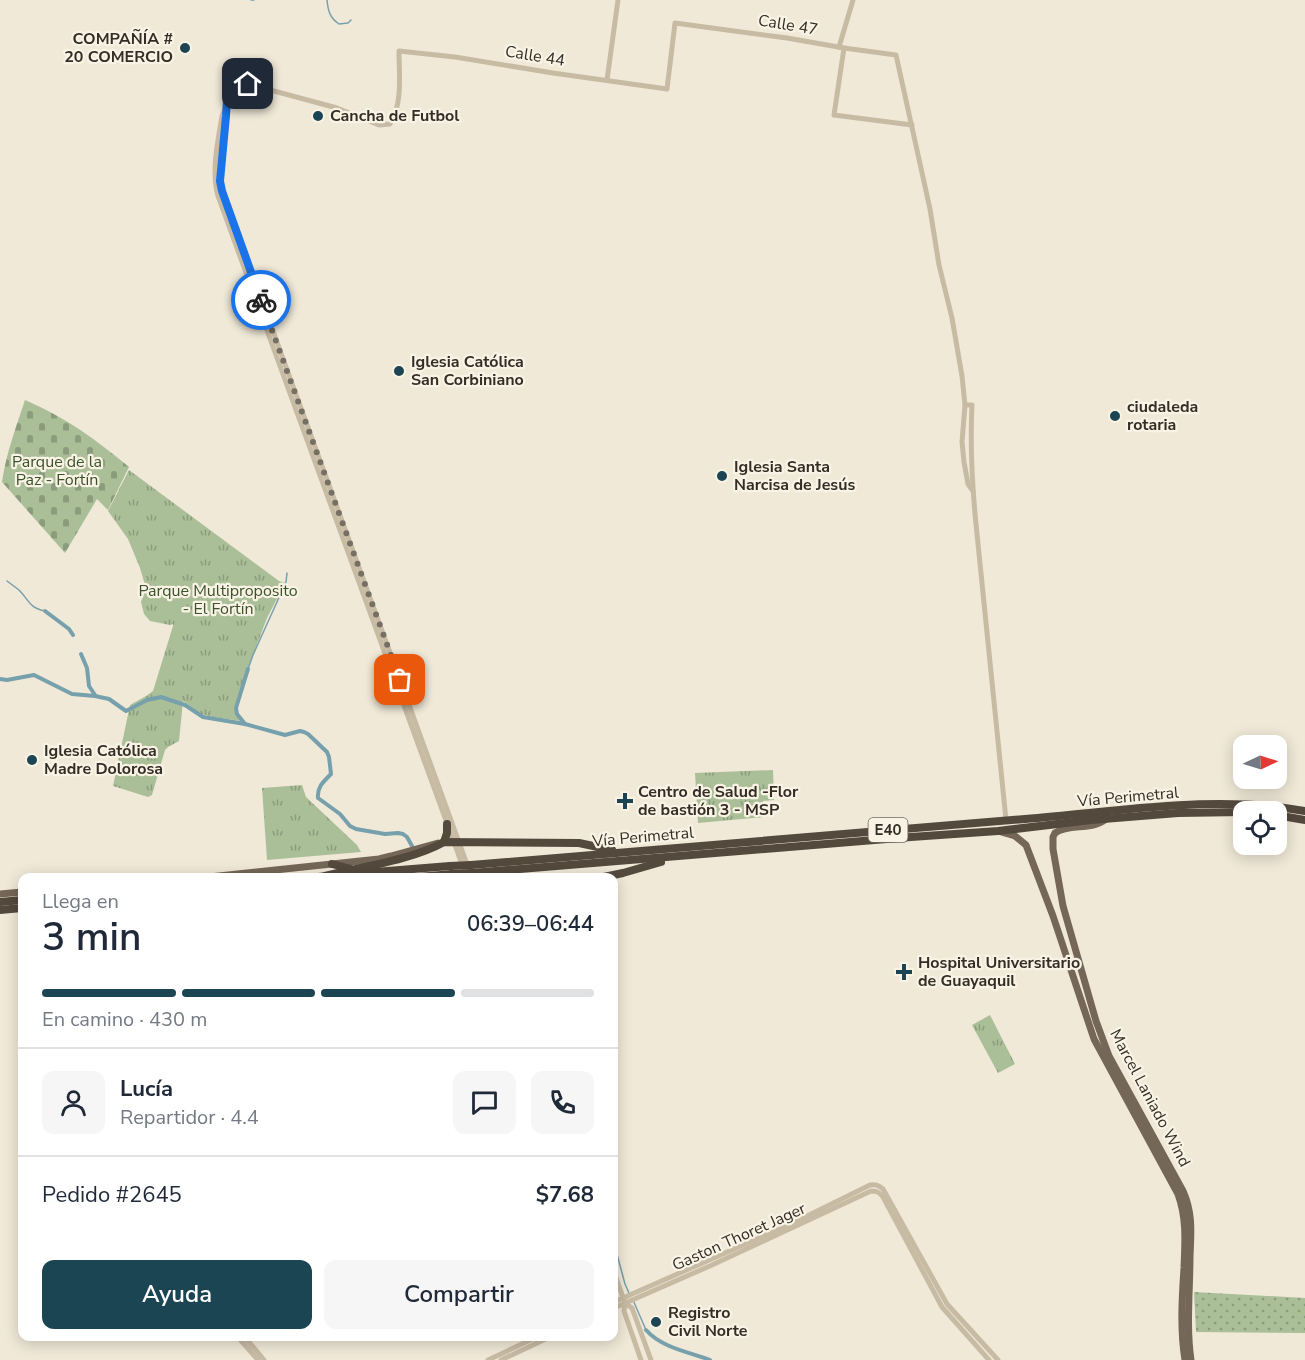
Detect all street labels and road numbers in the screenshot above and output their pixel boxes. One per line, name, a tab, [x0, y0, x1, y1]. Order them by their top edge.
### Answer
street label: Calle 47	[757, 9, 819, 41]
street label: Calle 44	[504, 40, 567, 72]
street label: Vía Perimetral	[1075, 782, 1180, 812]
road number: E40	[868, 818, 908, 842]
street label: Vía Perimetral	[590, 822, 695, 852]
street label: Marcel Laniado Wind	[1104, 1025, 1196, 1171]
street label: Gaston Thoret Jager	[669, 1198, 810, 1276]

